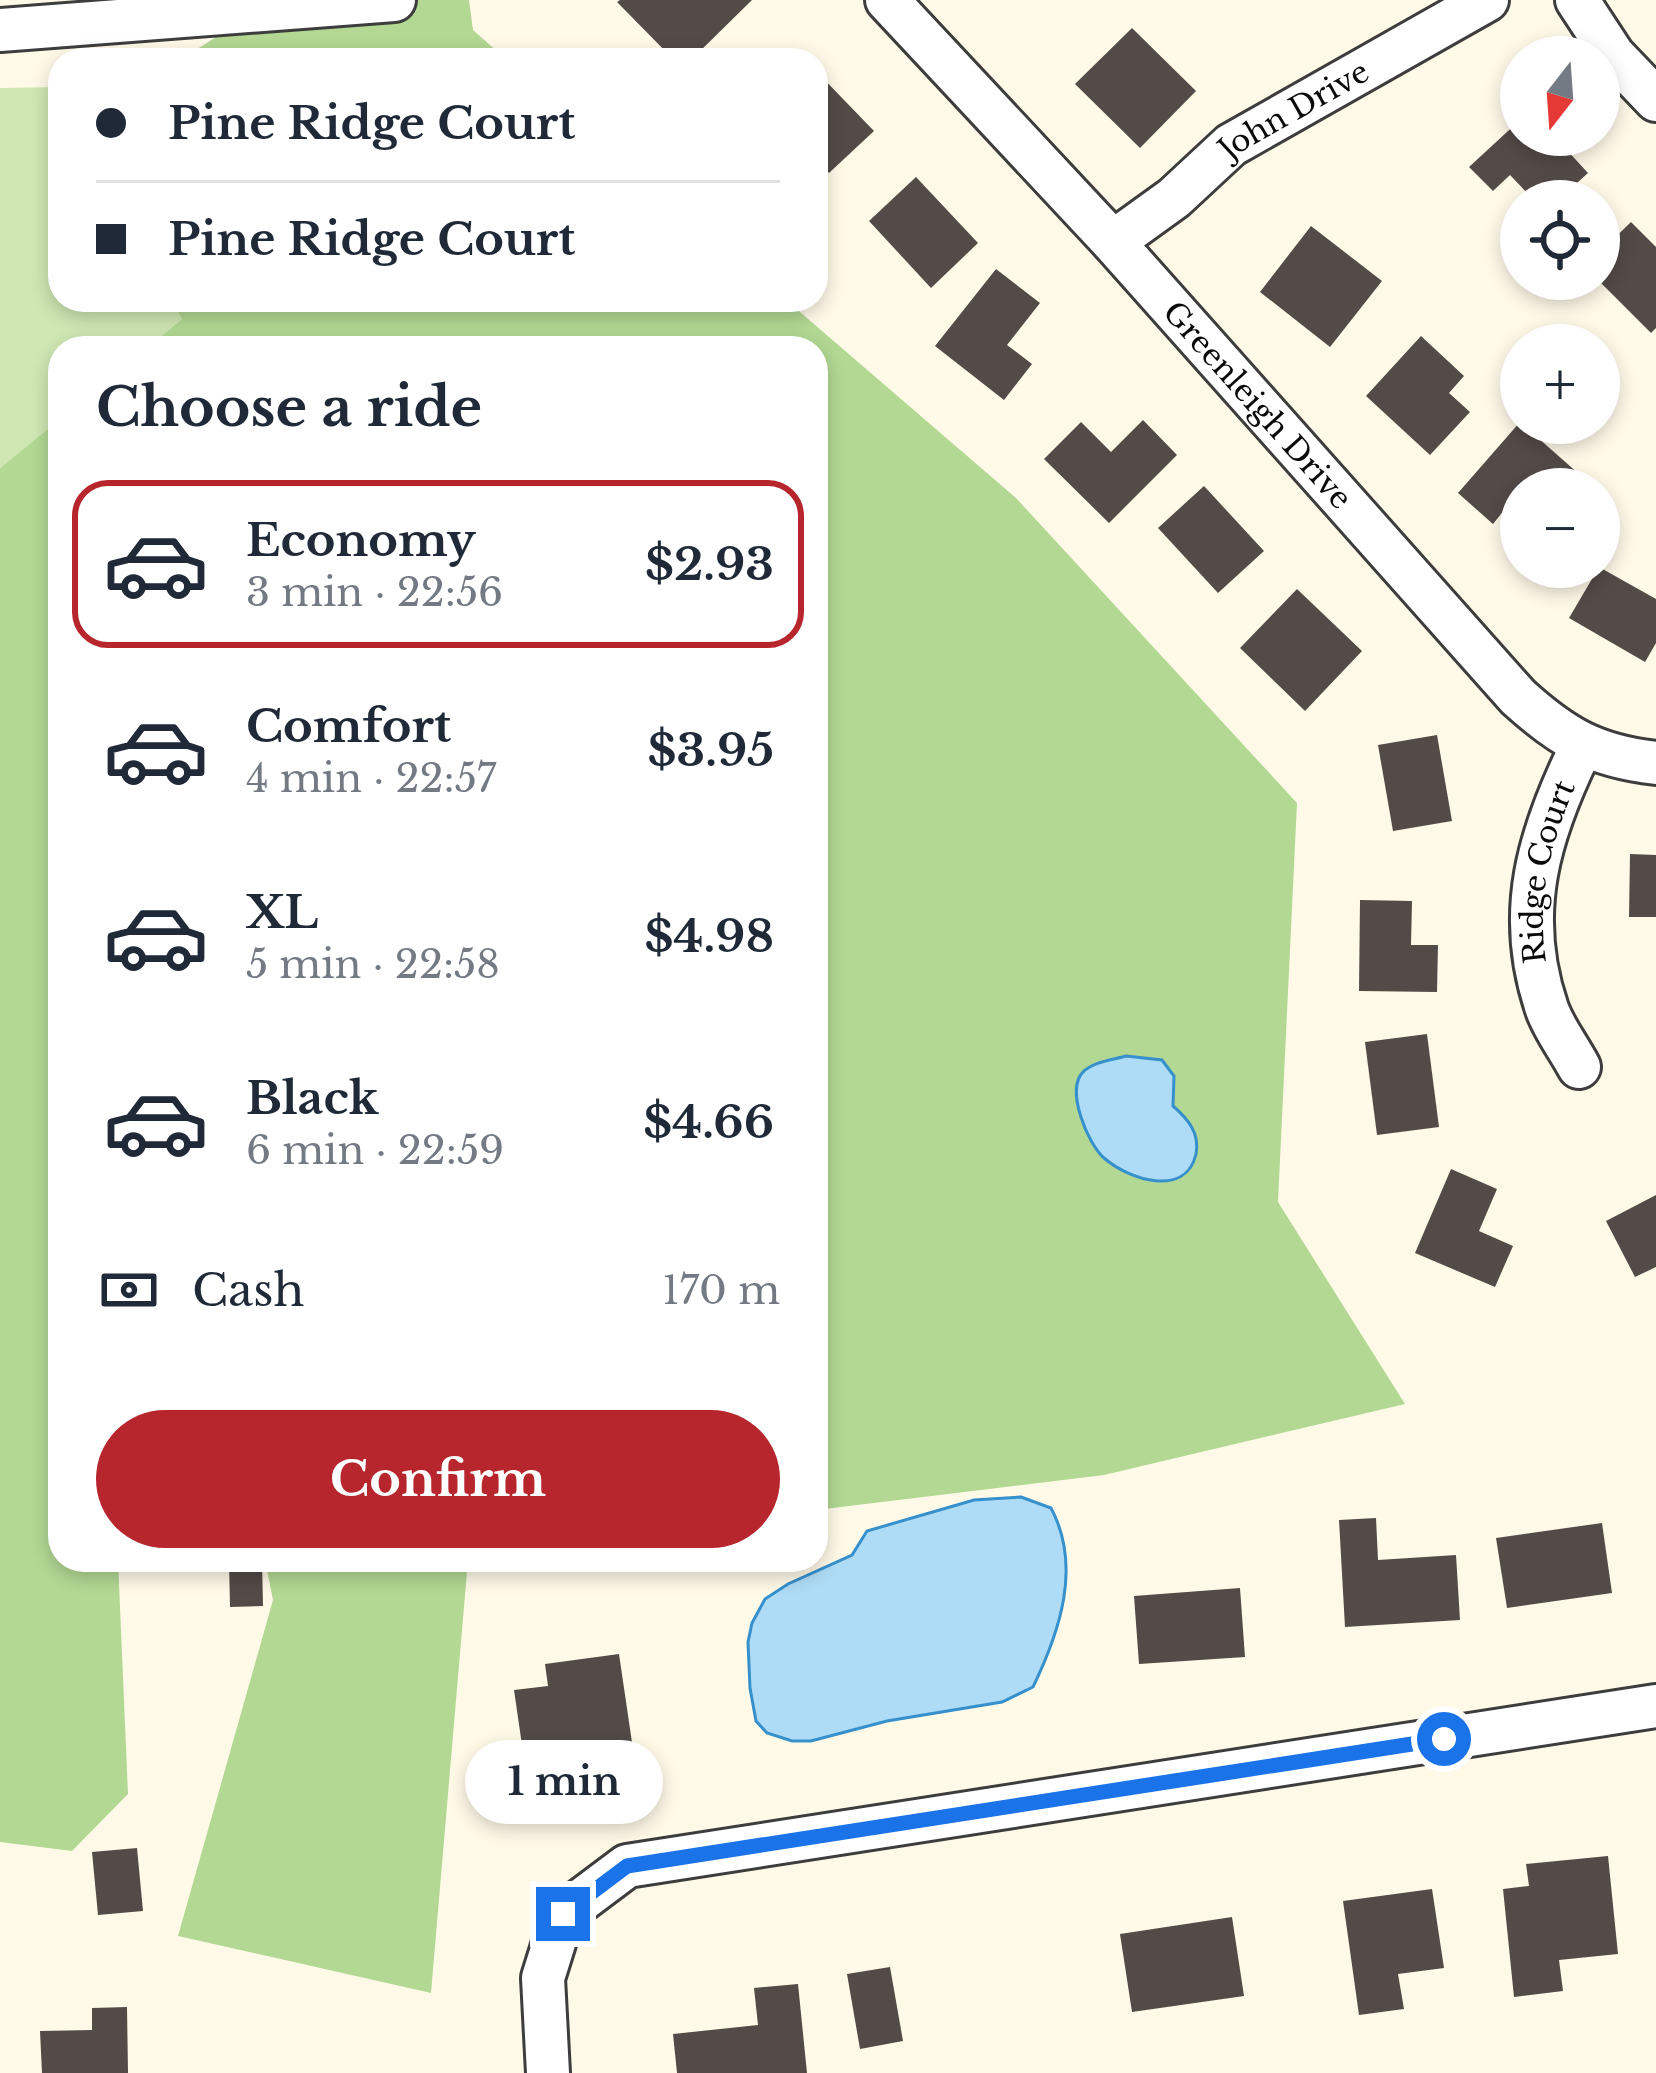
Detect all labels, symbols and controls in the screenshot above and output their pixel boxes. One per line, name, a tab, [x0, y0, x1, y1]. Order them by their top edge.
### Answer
north arrow	[1500, 36, 1620, 156]
map controls	[1500, 36, 1620, 588]
street label: John Drive	[1207, 52, 1375, 169]
text: Pine Ridge Court	[168, 95, 575, 151]
button: locate	[1500, 180, 1620, 300]
text: Pine Ridge Court	[168, 211, 575, 267]
street label: Greenleigh Drive	[1156, 293, 1360, 516]
button: +	[1500, 324, 1620, 444]
text: Choose a ride	[96, 374, 482, 441]
button: −	[1500, 468, 1620, 588]
icon: car	[102, 510, 210, 618]
text: Economy	[246, 512, 476, 568]
text: $2.93	[645, 536, 774, 592]
text: 3 min · 22:56	[246, 568, 503, 617]
icon: car	[102, 696, 210, 804]
text: Comfort	[246, 698, 451, 754]
text: $3.95	[648, 722, 774, 778]
text: 4 min · 22:57	[246, 754, 496, 803]
street label: Ridge Court	[1513, 774, 1583, 966]
icon: car	[102, 882, 210, 990]
text: XL	[246, 884, 318, 940]
text: $4.98	[645, 908, 774, 964]
text: 5 min · 22:58	[246, 940, 500, 989]
icon: car	[102, 1068, 210, 1176]
text: Black	[246, 1070, 379, 1126]
text: $4.66	[643, 1094, 774, 1150]
text: 6 min · 22:59	[246, 1126, 504, 1175]
icon: cash	[96, 1257, 162, 1323]
text: Cash	[192, 1262, 304, 1318]
text: 170 m	[662, 1266, 780, 1315]
button: Confirm	[96, 1410, 780, 1548]
route start	[1417, 1712, 1471, 1766]
callout: 1 min	[464, 1740, 662, 1824]
text: 1 min	[508, 1757, 620, 1806]
route end	[536, 1887, 590, 1941]

